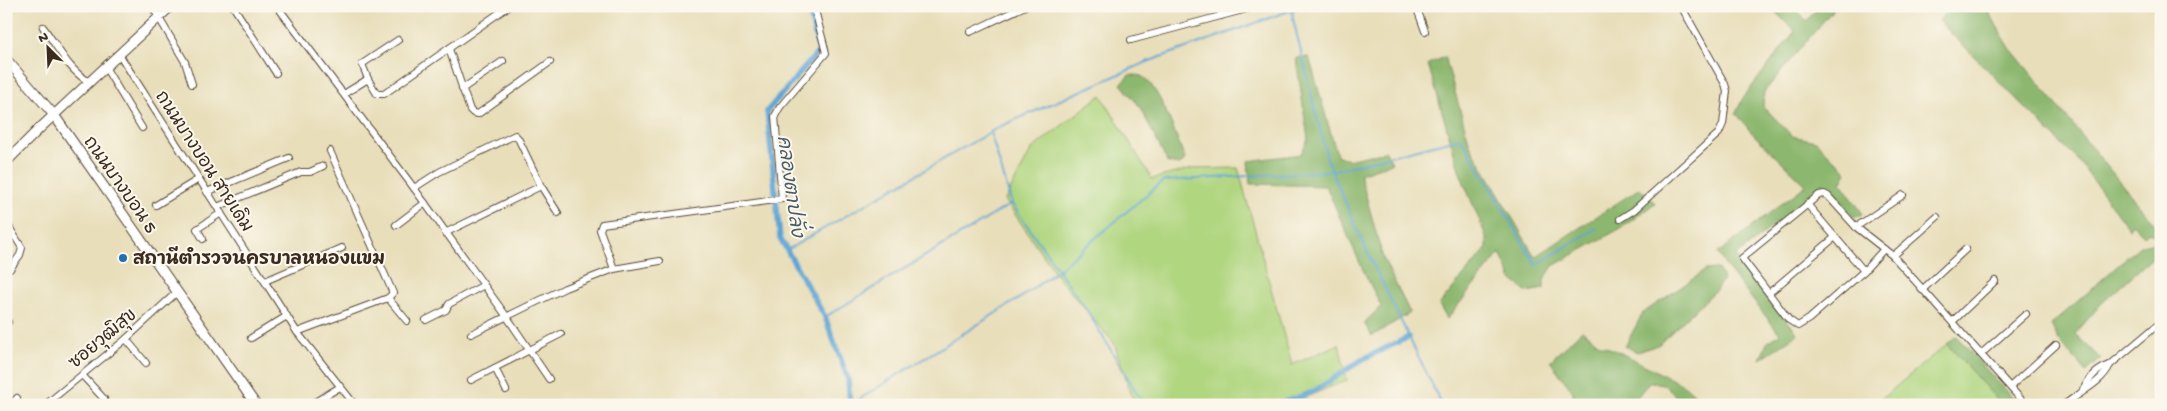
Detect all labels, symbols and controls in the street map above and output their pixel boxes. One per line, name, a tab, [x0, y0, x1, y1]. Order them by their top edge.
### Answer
north arrow	[22, 22, 72, 72]
text: N	[36, 29, 51, 48]
street label: ถนนบางบอน สายเดิม	[149, 86, 259, 237]
street label: ถนนบางบอน 5	[78, 133, 160, 238]
water label: คลองตาปลั่ง	[770, 133, 815, 241]
place label: สถานีตำรวจนครบาลหนองแขม	[133, 246, 385, 271]
marker: สถานีตำรวจนครบาลหนองแขม	[117, 252, 129, 264]
street label: ซอยวุฒิสุข	[63, 303, 142, 375]

